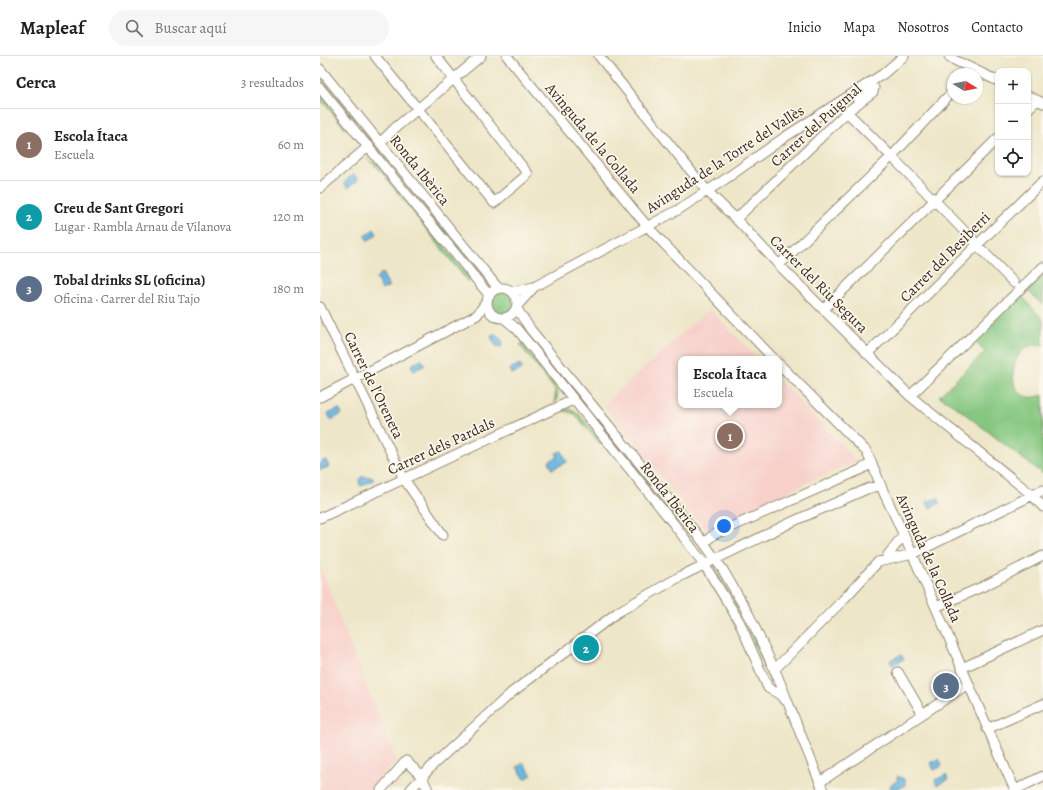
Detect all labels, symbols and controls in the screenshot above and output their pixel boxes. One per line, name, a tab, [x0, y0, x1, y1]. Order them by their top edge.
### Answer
search box	[109, 10, 389, 46]
text: Mapleaf	[20, 15, 85, 41]
icon: search	[123, 17, 145, 39]
text: Buscar aquí	[155, 18, 227, 38]
text: Inicio	[788, 18, 821, 37]
text: Mapa	[843, 18, 875, 37]
text: Nosotros	[897, 18, 949, 37]
text: Contacto	[971, 18, 1023, 37]
north arrow	[947, 68, 983, 104]
map controls	[995, 68, 1031, 176]
button: +	[995, 68, 1031, 104]
text: Cerca	[16, 71, 56, 94]
text: 3 resultados	[241, 74, 304, 91]
street label: Avinguda de la Collada	[540, 78, 645, 197]
street label: Carrer del Puigmal	[766, 79, 866, 171]
street label: Avinguda de la Torre del Vallès	[641, 100, 808, 218]
button: −	[995, 104, 1031, 140]
text: Escola Ítaca	[54, 126, 128, 146]
street label: Ronda Ibèrica	[385, 131, 455, 209]
text: 1	[27, 136, 31, 153]
text: 60 m	[278, 136, 304, 153]
button: locate	[995, 140, 1031, 176]
text: Escuela	[54, 146, 95, 163]
text: Creu de Sant Gregori	[54, 198, 184, 218]
street label: Carrer del Besiberri	[895, 207, 995, 307]
text: 2	[26, 208, 32, 225]
text: 120 m	[273, 208, 304, 225]
text: Lugar · Rambla Arnau de Vilanova	[54, 218, 232, 235]
street label: Carrer del Riu Segura	[765, 230, 873, 338]
text: Tobal drinks SL (oficina)	[54, 270, 205, 290]
text: 3	[26, 280, 32, 297]
text: 180 m	[273, 280, 304, 297]
text: Oficina · Carrer del Riu Tajo	[54, 290, 200, 307]
street label: Carrer de l'Oreneta	[339, 328, 409, 442]
popup	[678, 356, 782, 408]
text: Escola Ítaca	[693, 364, 767, 384]
text: Escuela	[693, 384, 733, 401]
street label: Carrer dels Pardals	[384, 412, 498, 480]
pin: 1	[717, 421, 743, 451]
street label: Ronda Ibèrica	[636, 457, 704, 537]
street label: Avinguda de la Collada	[891, 490, 966, 625]
your location	[714, 516, 734, 536]
pin: 2	[573, 633, 599, 663]
pin: 3	[933, 671, 959, 701]

